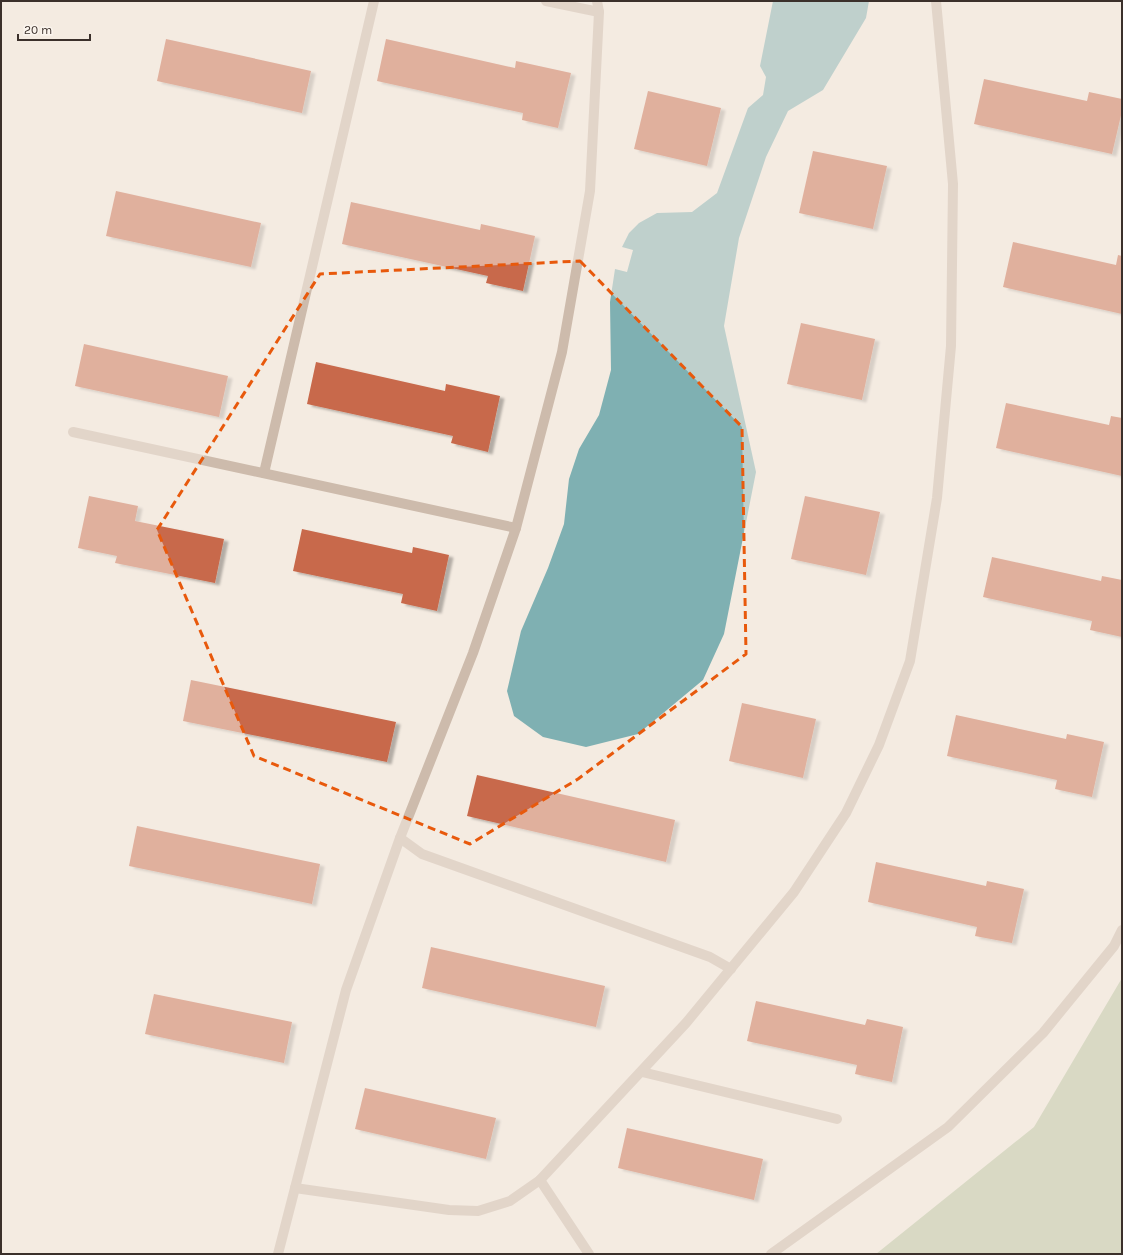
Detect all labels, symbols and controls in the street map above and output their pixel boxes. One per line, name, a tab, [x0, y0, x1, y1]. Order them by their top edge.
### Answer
scale bar	[18, 16, 90, 42]
text: 20 m	[24, 23, 52, 37]

